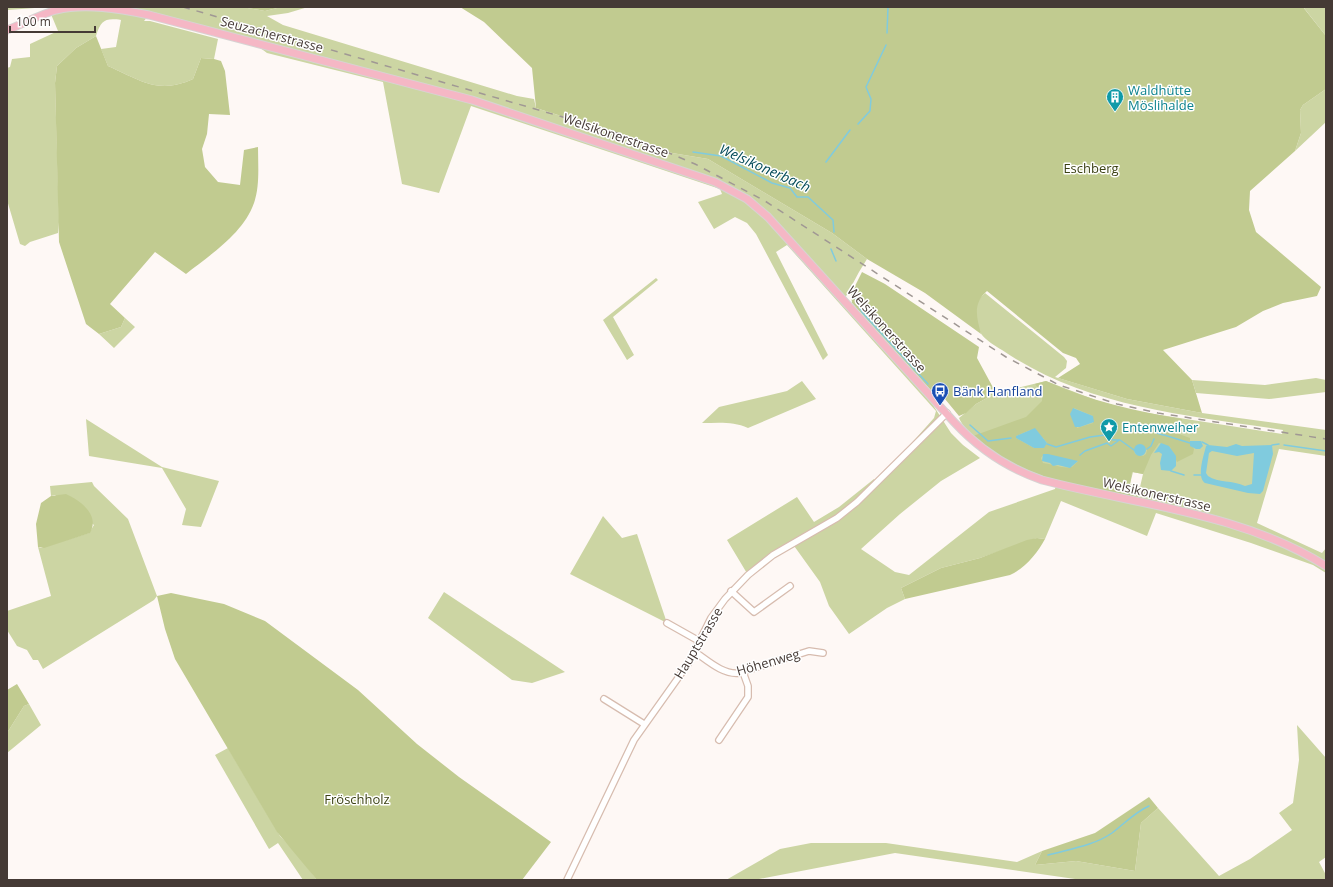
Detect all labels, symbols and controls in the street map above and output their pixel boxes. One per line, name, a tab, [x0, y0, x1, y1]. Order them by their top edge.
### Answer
scale bar	[10, 8, 95, 34]
street label: Seuzacherstrasse	[219, 12, 325, 56]
text: 100 m	[16, 13, 51, 30]
place label: Waldhütte Möslihalde	[1128, 81, 1194, 114]
building icon: Waldhütte Möslihalde	[1105, 87, 1125, 112]
street label: Welsikonerstrasse	[561, 109, 671, 161]
water label: Welsikonerbach	[717, 139, 814, 196]
park label: Eschberg	[1063, 159, 1119, 177]
street label: Welsikonerstrasse	[843, 282, 931, 376]
bus stop icon: Bänk Hanfland	[930, 381, 950, 406]
place label: Bänk Hanfland	[953, 382, 1042, 400]
place icon: Entenweiher	[1099, 417, 1119, 442]
place label: Entenweiher	[1122, 418, 1199, 436]
street label: Welsikonerstrasse	[1101, 473, 1213, 515]
street label: Hauptstrasse	[670, 604, 726, 682]
street label: Höhenweg	[734, 644, 802, 680]
park label: Fröschholz	[324, 790, 390, 808]

